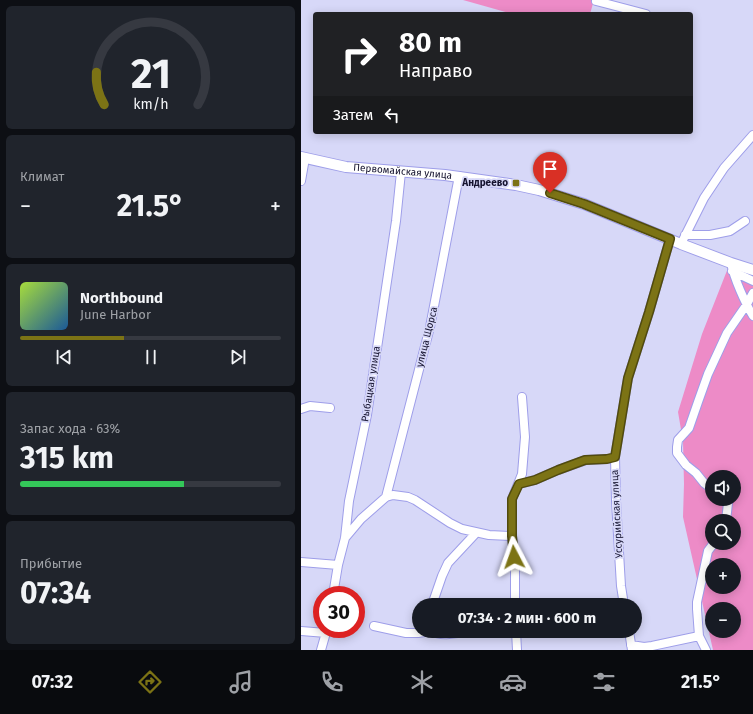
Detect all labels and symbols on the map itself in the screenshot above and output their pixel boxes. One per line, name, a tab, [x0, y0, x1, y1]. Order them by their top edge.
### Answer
pin	[533, 152, 567, 193]
street label: Первомайская улица	[353, 162, 453, 182]
place label: Андреево	[461, 177, 508, 189]
marker: Андреево	[511, 178, 521, 188]
street label: улица Щорса	[414, 306, 440, 368]
street label: Рыбацкая улица	[359, 345, 383, 423]
street label: Уссурийская улица	[609, 469, 625, 559]
position arrow	[493, 536, 535, 578]
speed limit sign: 30	[313, 586, 365, 638]

